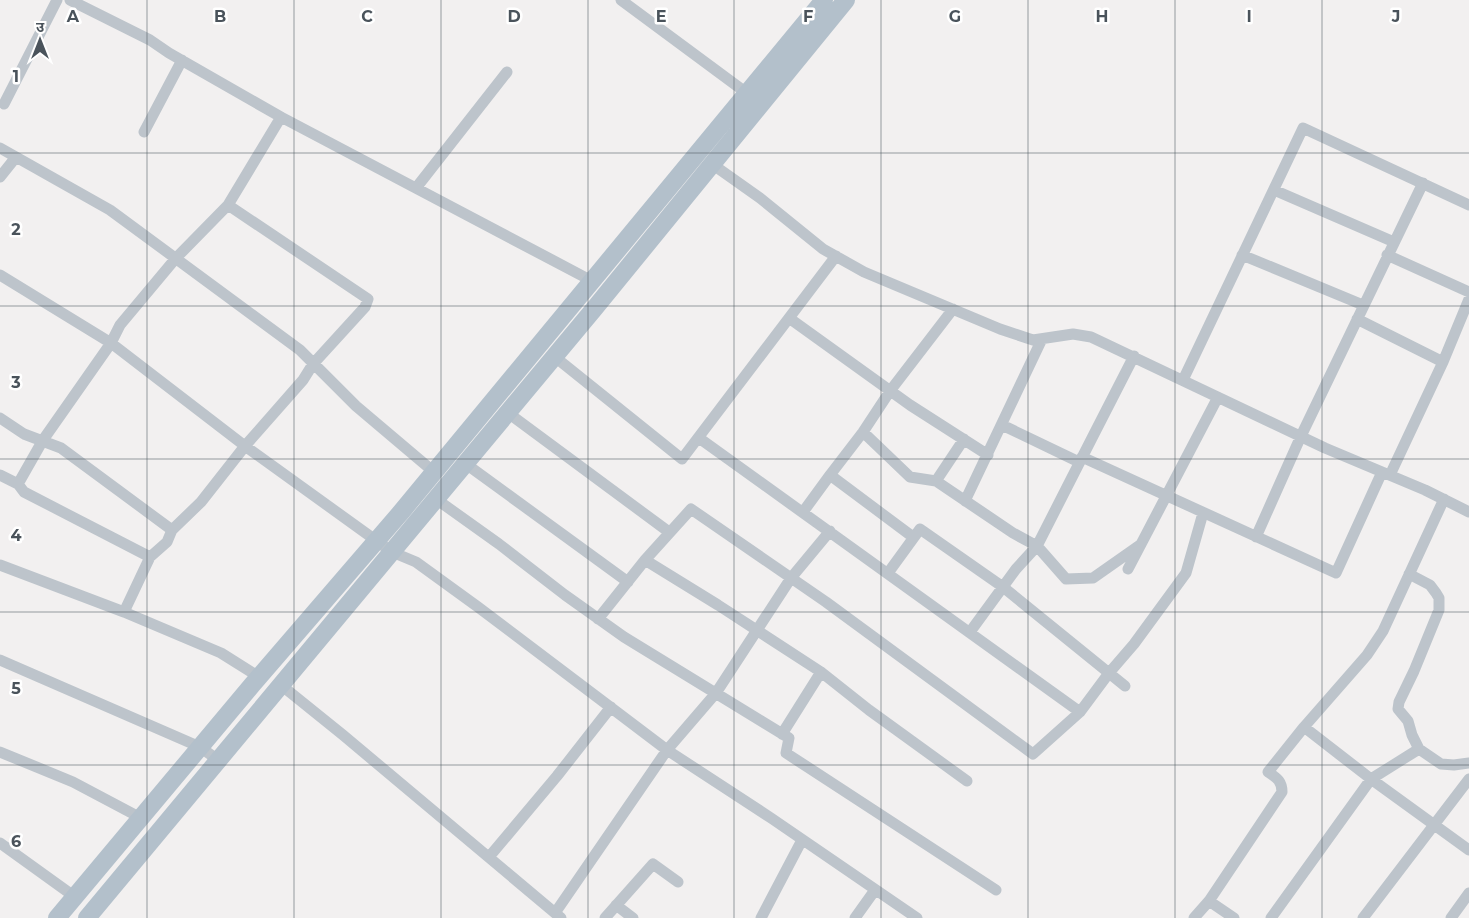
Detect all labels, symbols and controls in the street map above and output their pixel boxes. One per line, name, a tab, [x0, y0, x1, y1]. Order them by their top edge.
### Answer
text: A	[66, 7, 80, 26]
text: B	[214, 7, 226, 26]
text: C	[361, 7, 373, 26]
text: D	[507, 7, 521, 26]
text: E	[656, 7, 666, 26]
text: F	[803, 7, 813, 26]
text: G	[949, 7, 961, 26]
text: H	[1096, 7, 1108, 26]
text: I	[1246, 7, 1252, 26]
text: J	[1391, 7, 1400, 26]
north arrow	[15, 15, 65, 65]
text: उ	[36, 18, 45, 36]
text: 1	[13, 67, 19, 86]
text: 2	[11, 220, 21, 239]
text: 3	[10, 373, 21, 392]
text: 4	[10, 526, 22, 545]
text: 5	[11, 679, 21, 698]
text: 6	[11, 832, 21, 851]

